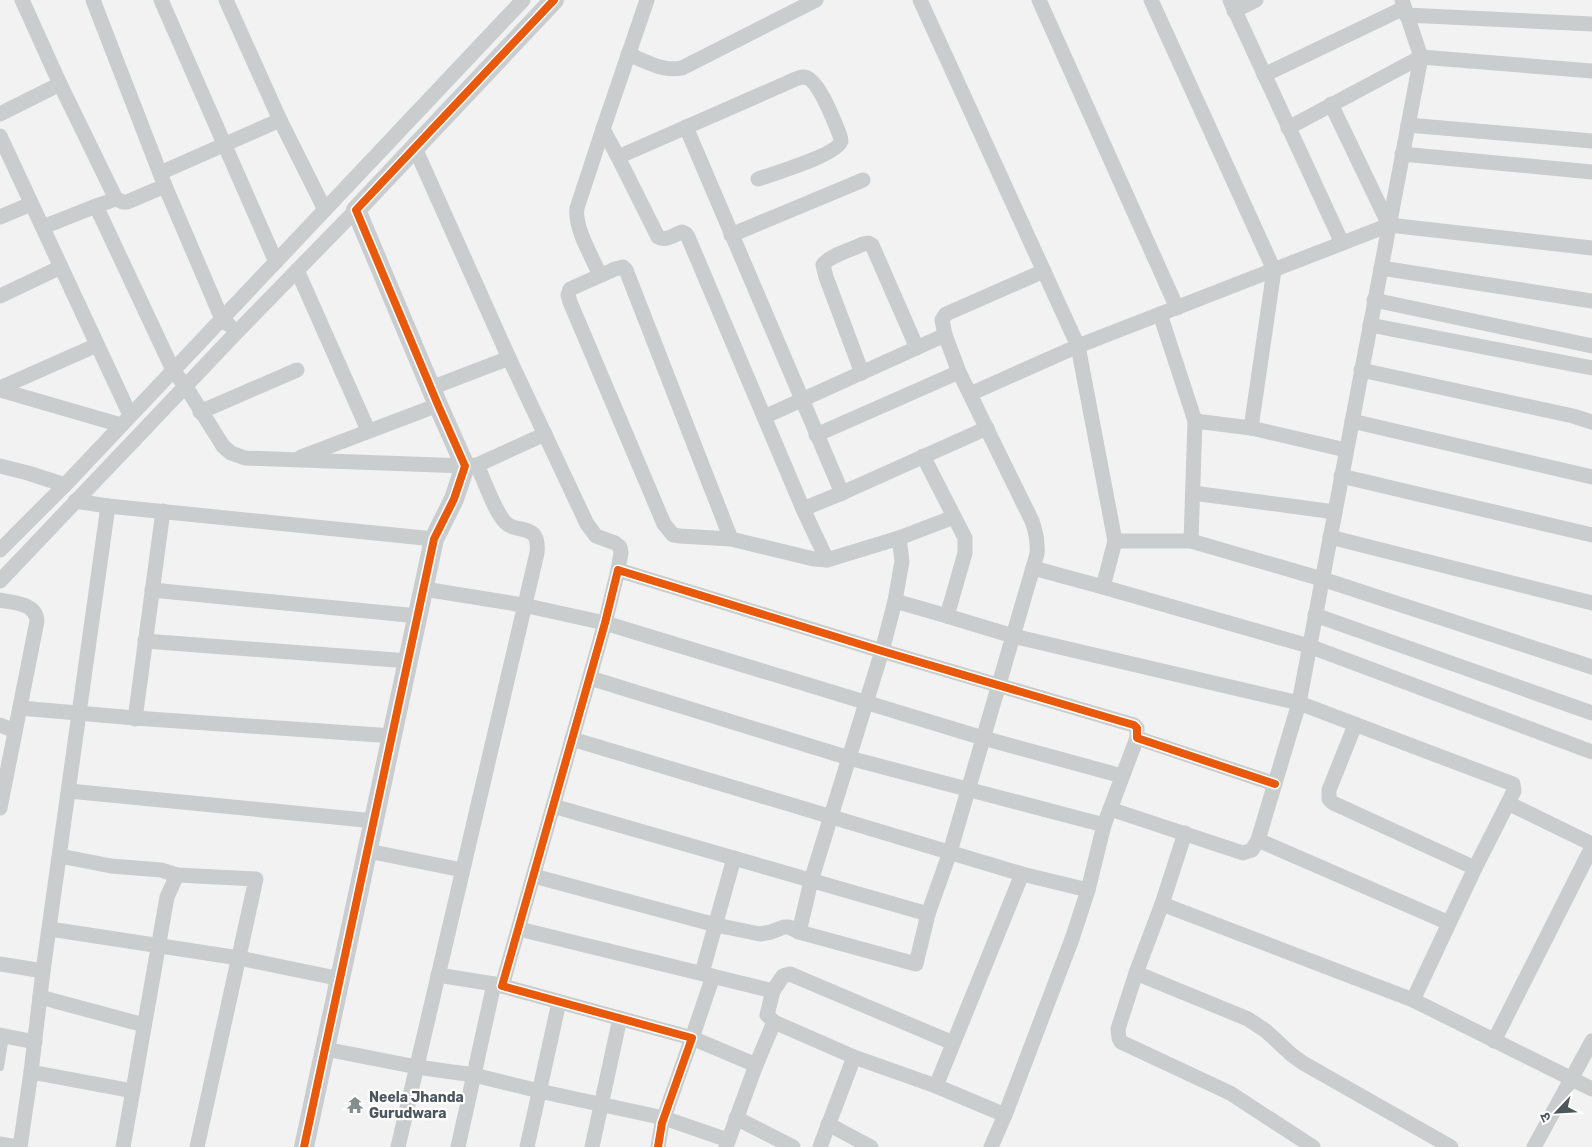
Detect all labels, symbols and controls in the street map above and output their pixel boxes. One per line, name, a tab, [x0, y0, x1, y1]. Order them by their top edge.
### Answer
north arrow	[1532, 1087, 1582, 1137]
place label: Neela Jhanda Gurudwara	[369, 1089, 464, 1122]
temple icon: Neela Jhanda Gurudwara	[345, 1095, 365, 1115]
text: उ	[1536, 1109, 1555, 1125]

